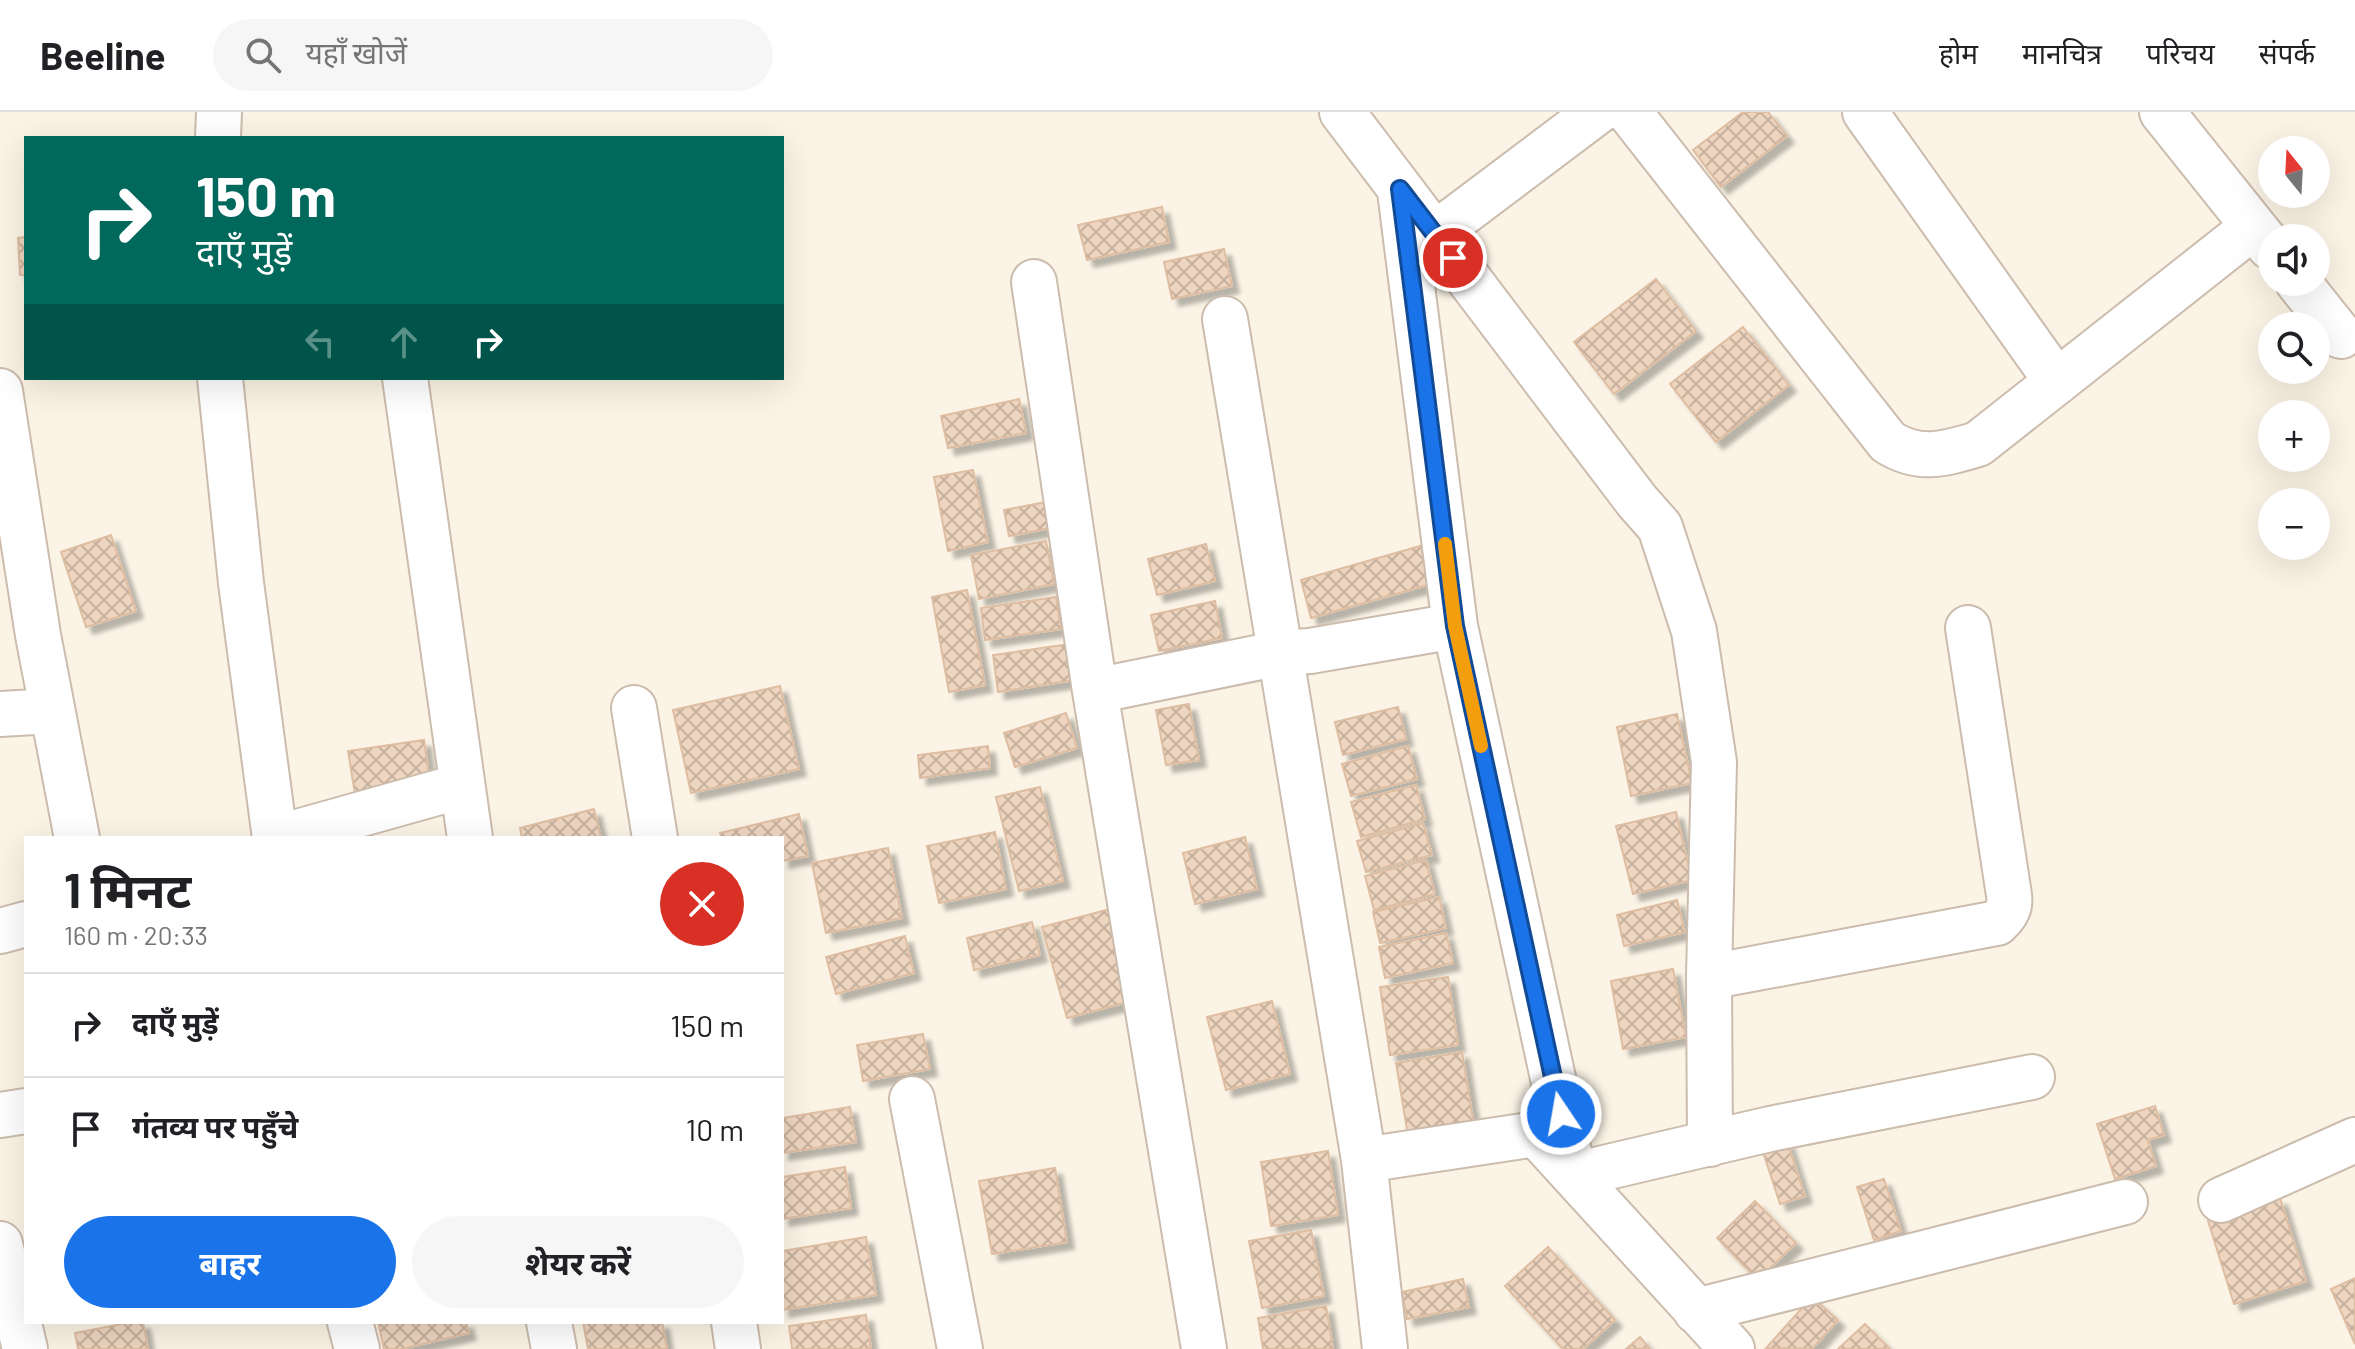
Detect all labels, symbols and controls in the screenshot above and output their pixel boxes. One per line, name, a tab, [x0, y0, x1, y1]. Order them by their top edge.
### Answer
search box	[213, 19, 773, 91]
text: Beeline	[40, 32, 165, 78]
icon: search	[241, 33, 285, 77]
text: यहाँ खोजें	[305, 34, 407, 70]
text: होम	[1939, 36, 1978, 70]
text: मानचित्र	[2022, 36, 2102, 70]
text: परिचय	[2146, 36, 2215, 70]
text: संपर्क	[2259, 36, 2315, 70]
north arrow	[2258, 136, 2330, 208]
map controls	[2258, 136, 2330, 560]
text: 150 m	[196, 161, 336, 228]
icon: right	[64, 168, 168, 272]
pin	[1419, 224, 1487, 292]
button: sound	[2258, 224, 2330, 296]
text: दाएँ मुड़ें	[196, 229, 292, 272]
icon: arrive	[1431, 236, 1475, 280]
button: search	[2258, 312, 2330, 384]
icon: left	[298, 320, 342, 364]
icon: ahead	[382, 320, 426, 364]
icon: right	[466, 320, 510, 364]
button: +	[2258, 400, 2330, 472]
button: −	[2258, 488, 2330, 560]
text: 1 मिनट	[64, 860, 191, 918]
button: close	[660, 862, 744, 946]
text: 160 m · 20:33	[64, 919, 208, 950]
icon: right	[64, 1003, 108, 1047]
text: दाएँ मुड़ें	[132, 1004, 219, 1040]
text: 150 m	[670, 1007, 744, 1043]
position arrow	[1519, 1072, 1603, 1156]
icon: arrive	[64, 1107, 108, 1151]
text: गंतव्य पर पहुँचे	[132, 1108, 298, 1144]
text: 10 m	[686, 1111, 744, 1147]
button: बाहर	[64, 1216, 396, 1308]
button: शेयर करें	[412, 1216, 744, 1308]

